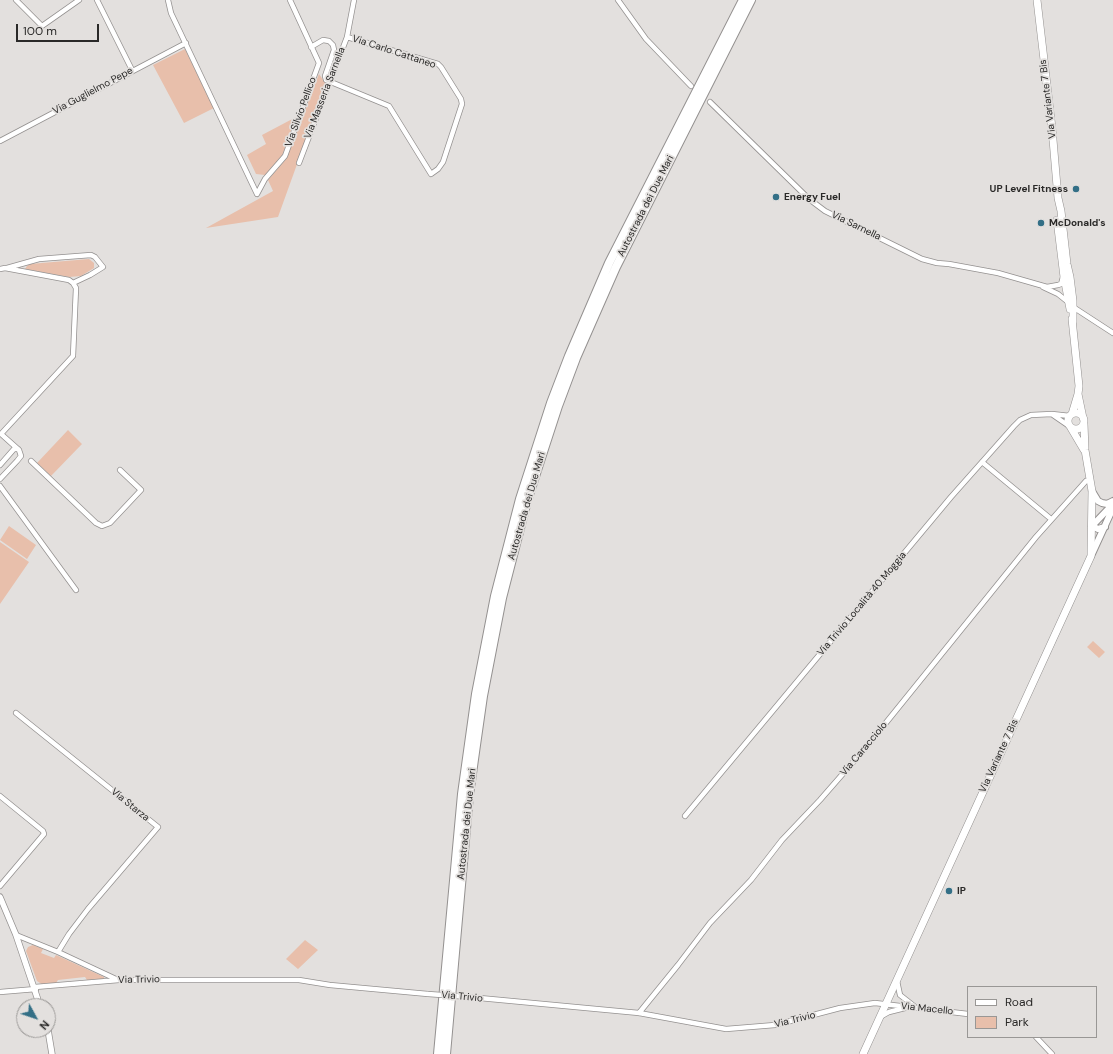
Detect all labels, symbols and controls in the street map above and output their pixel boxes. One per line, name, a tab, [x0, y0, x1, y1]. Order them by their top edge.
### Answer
scale bar	[18, 16, 101, 42]
text: 100 m	[23, 23, 57, 39]
street label: Via Carlo Cattaneo	[351, 33, 437, 71]
street label: Via Masseria Sarnella	[302, 45, 348, 141]
street label: Via Variante 7 Bis	[1037, 59, 1059, 139]
street label: Via Guglielmo Pepe	[51, 65, 135, 117]
street label: Via Silvio Pellico	[283, 75, 319, 149]
street label: Autostrada dei Due Mari	[615, 153, 677, 259]
place label: UP Level Fitness	[990, 183, 1068, 195]
marker: UP Level Fitness	[1071, 184, 1081, 194]
place label: Energy Fuel	[784, 191, 841, 203]
marker: Energy Fuel	[771, 192, 781, 202]
street label: Via Sarnella	[829, 209, 883, 243]
place label: McDonald's	[1049, 217, 1106, 229]
marker: McDonald's	[1036, 218, 1046, 228]
street label: Autostrada dei Due Mari	[506, 450, 548, 562]
street label: Via Trivio Località 40 Moggia	[815, 550, 909, 658]
street label: Via Variante 7 Bis	[977, 717, 1021, 795]
street label: Via Caracciolo	[838, 720, 890, 778]
street label: Autostrada dei Due Mari	[455, 768, 479, 880]
street label: Via Starza	[108, 786, 152, 824]
place label: IP	[957, 885, 966, 897]
marker: IP	[944, 886, 954, 896]
street label: Via Trivio	[118, 974, 160, 986]
legend	[967, 986, 1097, 1038]
street label: Via Trivio	[441, 989, 483, 1005]
text: Road	[1005, 994, 1033, 1010]
north arrow	[16, 998, 56, 1038]
street label: Via Macello	[900, 1000, 954, 1018]
street label: Via Trivio	[773, 1009, 817, 1031]
text: Park	[1005, 1014, 1029, 1030]
text: N	[36, 1017, 52, 1033]

